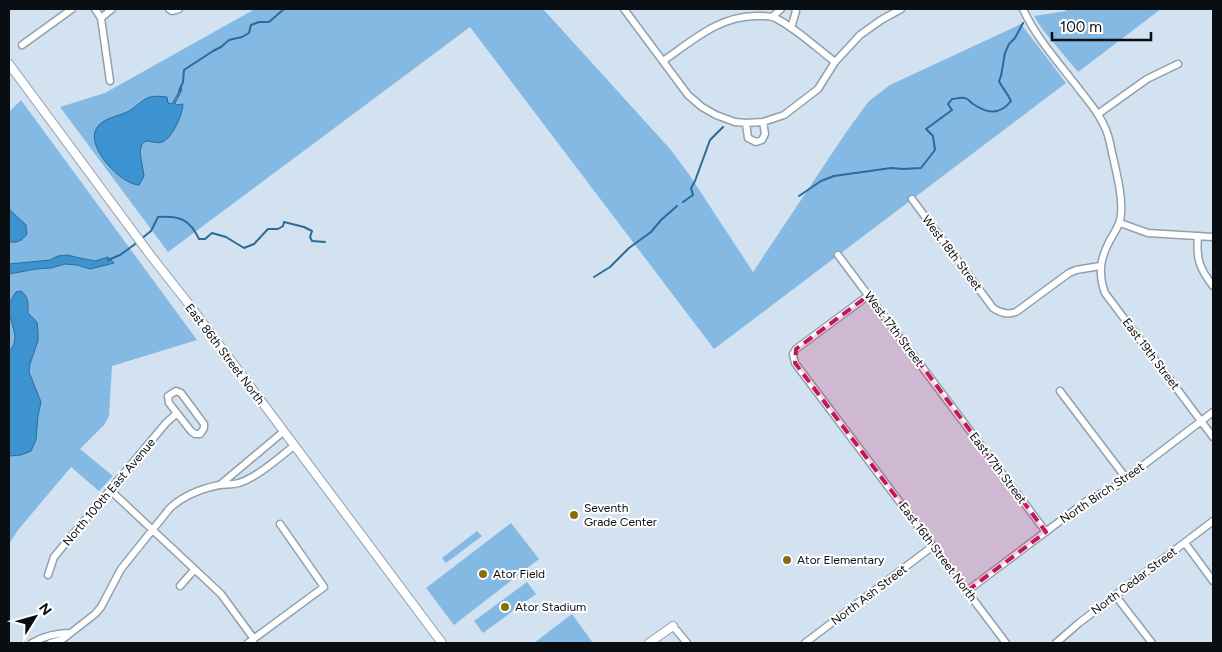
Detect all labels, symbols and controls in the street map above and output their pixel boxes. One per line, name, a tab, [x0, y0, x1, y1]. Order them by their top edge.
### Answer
scale bar	[1052, 10, 1151, 42]
text: 100 m	[1060, 18, 1102, 36]
street label: West 18th Street	[919, 213, 985, 294]
street label: West 17th Street	[861, 289, 927, 369]
street label: East 86th Street North	[182, 301, 268, 407]
street label: East 19th Street	[1120, 315, 1183, 393]
street label: East 17th Street	[967, 430, 1030, 507]
street label: North 100th East Avenue	[60, 435, 158, 549]
street label: North Birch Street	[1057, 459, 1147, 526]
street label: East 16th Street North	[896, 500, 980, 605]
place label: Seventh Grade Center	[584, 501, 657, 529]
marker: Seventh Grade Center	[568, 509, 580, 521]
street label: North Cedar Street	[1088, 544, 1180, 618]
place label: Ator Elementary	[797, 553, 885, 567]
marker: Ator Elementary	[781, 554, 793, 566]
street label: North Ash Street	[828, 562, 910, 628]
place label: Ator Field	[493, 567, 545, 581]
marker: Ator Field	[477, 568, 489, 580]
north arrow	[10, 592, 60, 642]
text: N	[35, 600, 55, 619]
place label: Ator Stadium	[515, 600, 586, 614]
marker: Ator Stadium	[499, 601, 511, 613]

